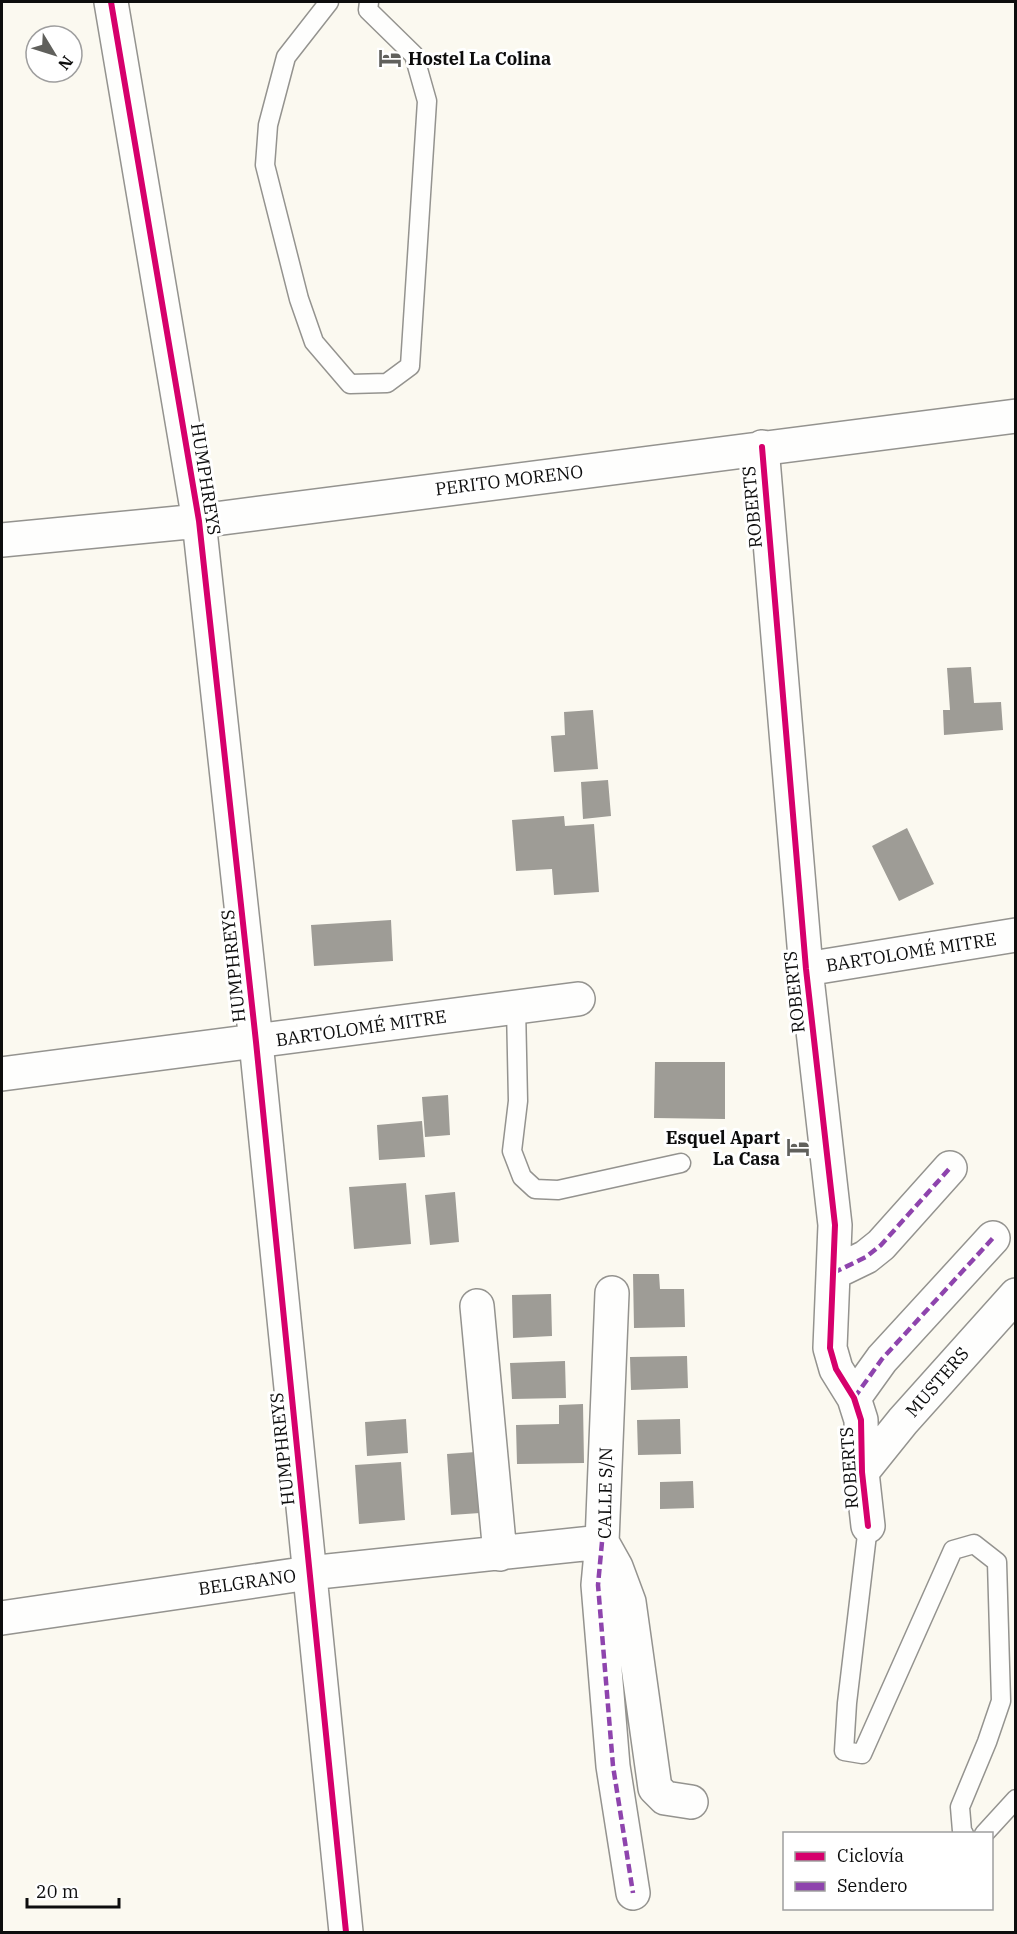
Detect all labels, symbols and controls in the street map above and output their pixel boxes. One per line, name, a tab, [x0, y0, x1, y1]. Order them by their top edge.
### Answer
north arrow	[24, 24, 84, 84]
hotel icon: Hostel La Colina	[377, 45, 403, 71]
place label: Hostel La Colina	[408, 47, 551, 70]
text: N	[54, 52, 78, 74]
street label: HUMPHREYS	[186, 421, 226, 537]
street label: PERITO MORENO	[434, 460, 584, 500]
street label: ROBERTS	[737, 465, 767, 549]
street label: HUMPHREYS	[216, 908, 250, 1024]
street label: BARTOLOMÉ MITRE	[824, 927, 998, 977]
street label: ROBERTS	[778, 950, 810, 1034]
street label: BARTOLOMÉ MITRE	[274, 1005, 448, 1051]
place label: Esquel Apart La Casa	[666, 1126, 780, 1170]
hotel icon: Esquel Apart La Casa	[785, 1134, 811, 1160]
street label: MUSTERS	[900, 1342, 974, 1422]
street label: HUMPHREYS	[265, 1391, 299, 1507]
street label: ROBERTS	[835, 1426, 863, 1510]
street label: CALLE S/N	[593, 1447, 617, 1539]
street label: BELGRANO	[197, 1564, 297, 1600]
legend	[783, 1832, 993, 1910]
text: Ciclovía	[837, 1844, 904, 1867]
scale bar	[27, 1871, 118, 1909]
text: Sendero	[837, 1874, 907, 1897]
text: 20 m	[36, 1880, 79, 1903]

